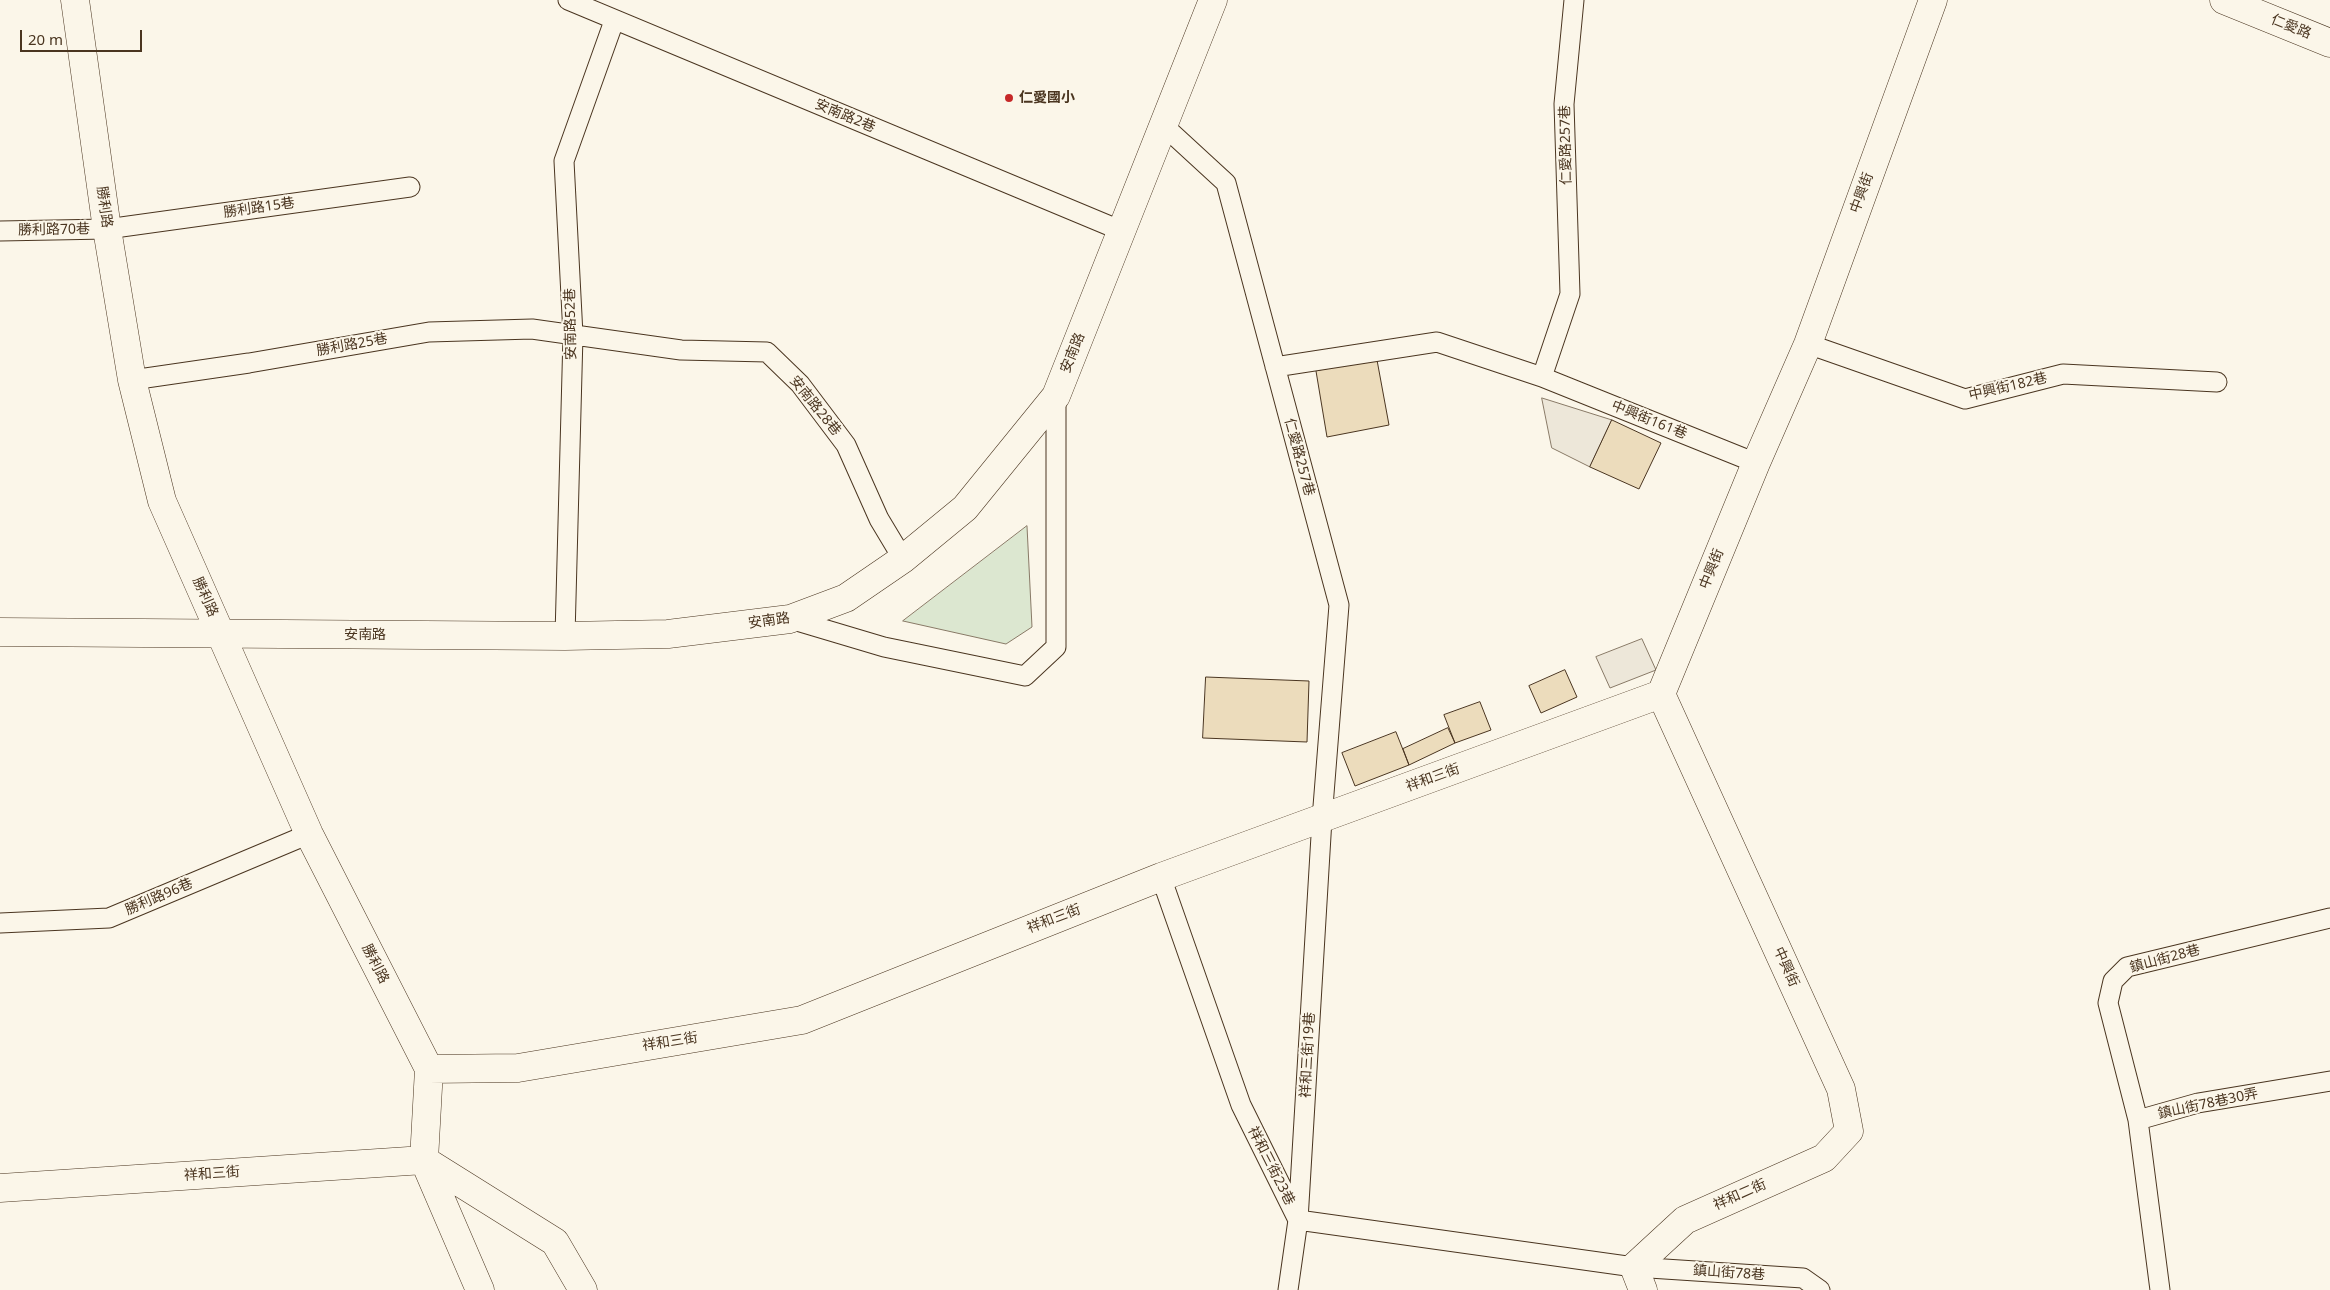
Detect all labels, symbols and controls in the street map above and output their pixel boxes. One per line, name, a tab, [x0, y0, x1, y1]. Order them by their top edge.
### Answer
street label: 仁愛路	[2268, 11, 2314, 43]
scale bar	[22, 20, 145, 52]
text: 20 m	[28, 29, 63, 49]
place label: 仁愛國小	[1019, 90, 1075, 106]
marker: 仁愛國小	[1003, 92, 1015, 104]
street label: 安南路2巷	[812, 96, 878, 136]
street label: 仁愛路257巷	[1557, 105, 1575, 185]
street label: 中興街	[1847, 170, 1877, 216]
street label: 勝利路	[93, 185, 115, 229]
street label: 勝利路15巷	[222, 195, 296, 221]
street label: 勝利路70巷	[18, 221, 90, 239]
street label: 安南路52巷	[562, 288, 580, 360]
street label: 勝利路25巷	[315, 330, 389, 360]
street label: 安南路	[1057, 330, 1089, 376]
street label: 中興街182巷	[1967, 370, 2049, 404]
street label: 安南路28巷	[786, 373, 844, 439]
street label: 中興街161巷	[1609, 397, 1689, 443]
street label: 仁愛路257巷	[1281, 416, 1317, 498]
street label: 中興街	[1696, 546, 1728, 592]
street label: 勝利路	[189, 574, 221, 620]
street label: 安南路	[747, 610, 791, 632]
street label: 安南路	[344, 627, 386, 643]
street label: 祥和三街	[1404, 761, 1462, 795]
street label: 勝利路96巷	[123, 875, 195, 919]
street label: 祥和三街	[1025, 901, 1083, 937]
street label: 勝利路	[358, 941, 392, 987]
street label: 鎮山街28巷	[2128, 942, 2202, 976]
street label: 中興街	[1770, 944, 1802, 990]
street label: 祥和三街19巷	[1297, 1012, 1319, 1098]
street label: 祥和三街	[641, 1029, 699, 1055]
street label: 鎮山街78巷30弄	[2156, 1085, 2260, 1123]
street label: 祥和三街23巷	[1244, 1124, 1298, 1208]
street label: 祥和三街	[183, 1164, 241, 1184]
street label: 祥和二街	[1711, 1176, 1769, 1214]
street label: 鎮山街78巷	[1692, 1262, 1766, 1284]

